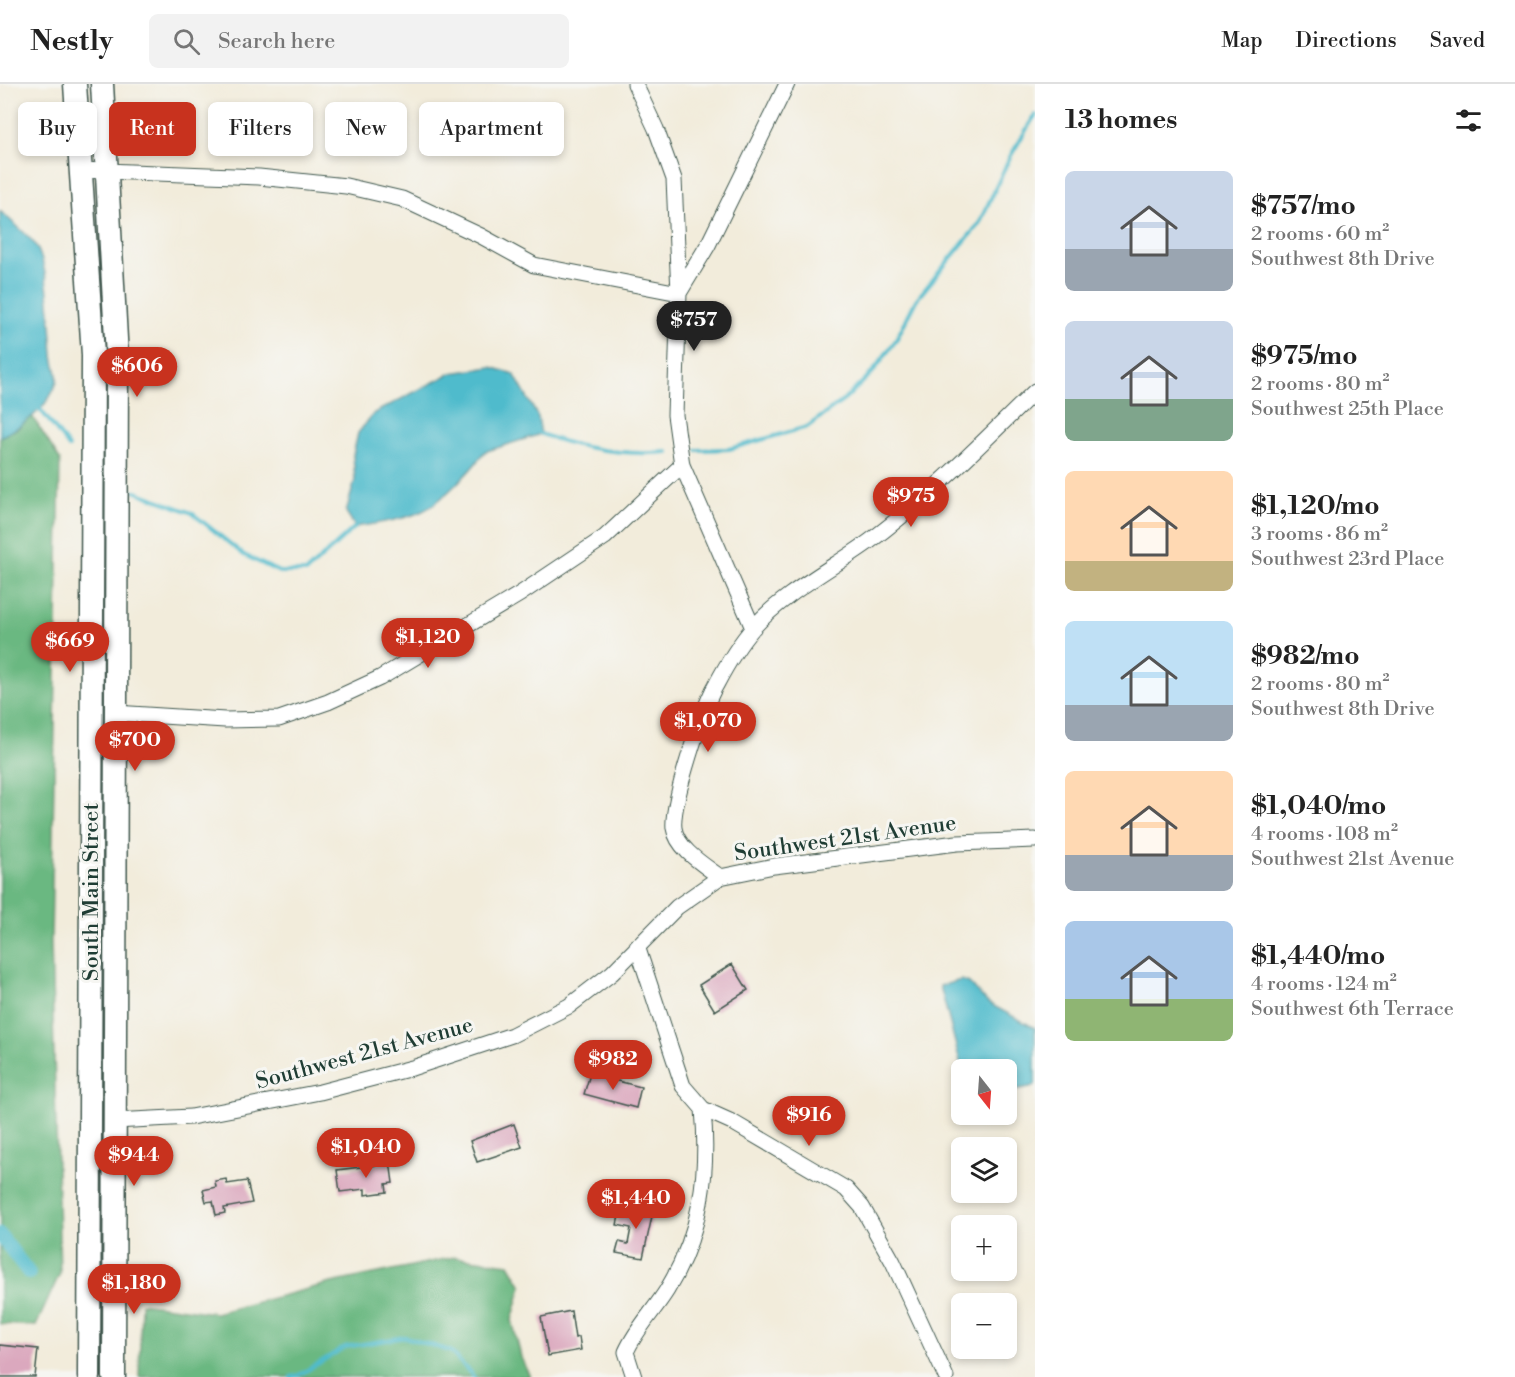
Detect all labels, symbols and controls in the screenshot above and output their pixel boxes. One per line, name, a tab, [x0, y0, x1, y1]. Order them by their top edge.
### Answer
search box	[149, 14, 569, 68]
text: Nestly	[30, 24, 113, 59]
icon: search	[170, 25, 203, 58]
text: Search here	[218, 28, 335, 55]
text: Map	[1221, 28, 1263, 54]
text: Directions	[1296, 28, 1397, 54]
text: Saved	[1430, 28, 1485, 54]
chip: Buy	[18, 102, 97, 156]
chip: Rent	[109, 102, 196, 156]
chip: Filters	[208, 102, 313, 156]
chip: New	[325, 102, 407, 156]
chip: Apartment	[419, 102, 564, 156]
text: 13 homes	[1065, 104, 1177, 136]
icon: filters	[1452, 104, 1485, 137]
text: $757/mo	[1251, 190, 1356, 222]
icon: home	[1113, 195, 1185, 267]
text: 2 rooms · 60 m²	[1251, 222, 1389, 247]
text: Southwest 8th Drive	[1251, 247, 1435, 272]
pin: $757	[658, 301, 730, 352]
text: $757	[671, 308, 717, 333]
text: $975/mo	[1251, 340, 1358, 372]
icon: home	[1113, 345, 1185, 417]
pin: $606	[101, 347, 173, 398]
text: $606	[111, 354, 163, 379]
text: 2 rooms · 80 m²	[1251, 372, 1389, 397]
text: Southwest 25th Place	[1251, 397, 1444, 422]
pin: $975	[875, 477, 947, 528]
text: $975	[887, 484, 935, 509]
text: $1,120/mo	[1251, 490, 1380, 522]
icon: home	[1113, 495, 1185, 567]
text: 3 rooms · 86 m²	[1251, 522, 1388, 547]
text: Southwest 23rd Place	[1251, 547, 1444, 572]
pin: $1,120	[379, 618, 477, 669]
pin: $669	[34, 622, 106, 673]
text: $1,120	[395, 625, 461, 650]
text: $669	[45, 629, 95, 654]
text: $982/mo	[1251, 640, 1360, 672]
icon: home	[1113, 645, 1185, 717]
text: 2 rooms · 80 m²	[1251, 672, 1389, 697]
text: Southwest 8th Drive	[1251, 697, 1435, 722]
pin: $1,070	[659, 702, 757, 753]
text: $1,070	[674, 709, 742, 734]
pin: $700	[99, 721, 171, 772]
text: $700	[109, 728, 161, 753]
text: $1,040/mo	[1251, 790, 1386, 822]
icon: home	[1113, 795, 1185, 867]
street label: South Main Street	[78, 803, 105, 981]
street label: Southwest 21st Avenue	[733, 810, 958, 867]
text: 4 rooms · 108 m²	[1251, 822, 1398, 847]
text: Southwest 21st Avenue	[1251, 847, 1454, 872]
text: $1,440/mo	[1251, 940, 1385, 972]
icon: home	[1113, 945, 1185, 1017]
text: 4 rooms · 124 m²	[1251, 972, 1397, 997]
text: Southwest 6th Terrace	[1251, 997, 1454, 1022]
street label: Southwest 21st Avenue	[253, 1011, 476, 1095]
pin: $982	[577, 1040, 649, 1091]
text: $982	[588, 1047, 638, 1072]
north arrow	[951, 1059, 1017, 1125]
map controls	[951, 1059, 1017, 1359]
pin: $916	[773, 1096, 845, 1147]
text: $916	[786, 1103, 832, 1128]
pin: $1,040	[317, 1128, 415, 1179]
text: $1,040	[331, 1135, 401, 1160]
pin: $944	[98, 1136, 170, 1187]
button: layers	[951, 1137, 1017, 1203]
text: $944	[108, 1143, 160, 1168]
pin: $1,440	[587, 1179, 685, 1230]
text: $1,440	[601, 1186, 671, 1211]
button: +	[951, 1215, 1017, 1281]
pin: $1,180	[85, 1264, 183, 1315]
text: $1,180	[102, 1271, 166, 1296]
button: −	[951, 1293, 1017, 1359]

